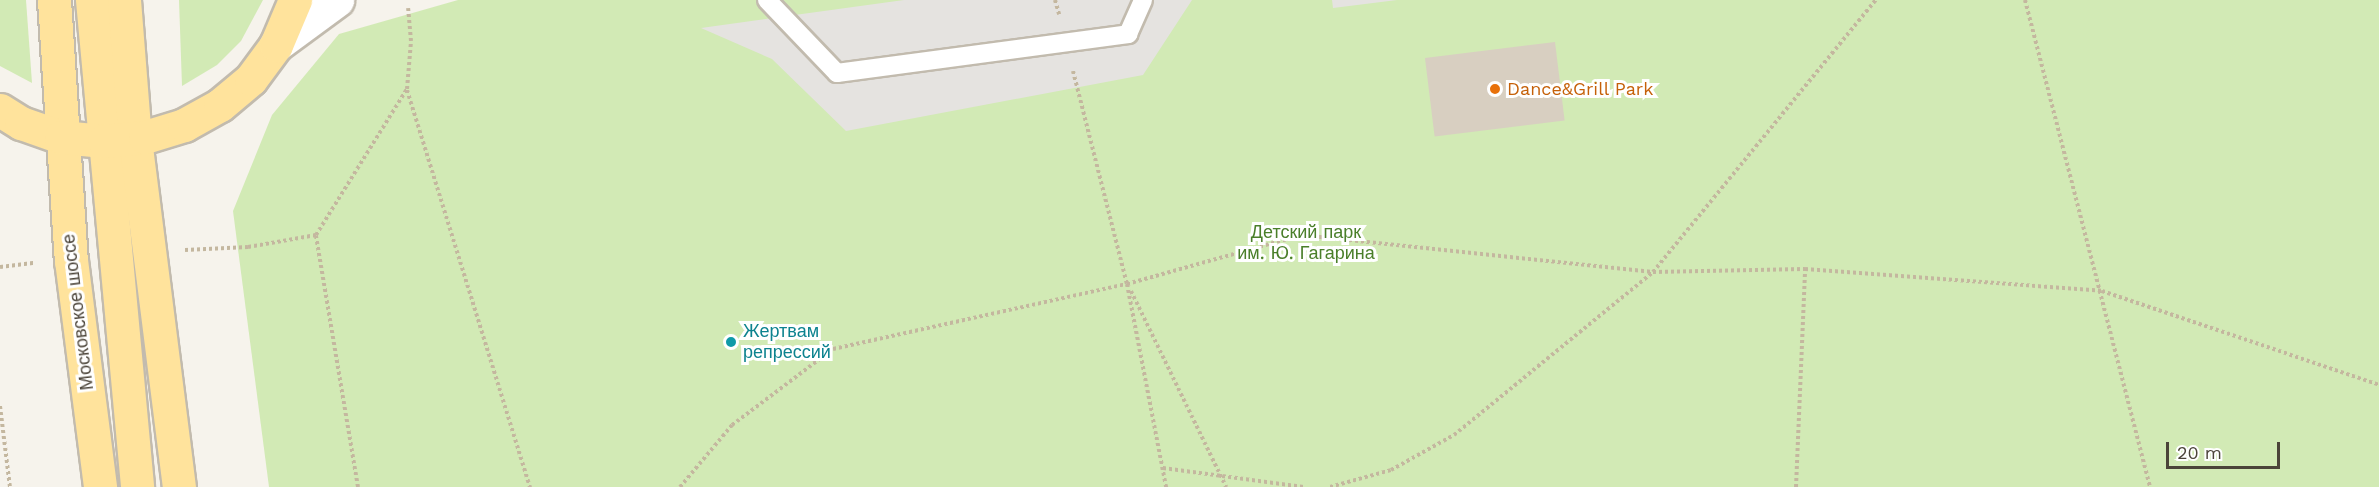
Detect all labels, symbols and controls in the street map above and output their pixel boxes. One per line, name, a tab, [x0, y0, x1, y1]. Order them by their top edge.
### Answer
place label: Dance&Grill Park	[1507, 78, 1654, 100]
marker: Dance&Grill Park	[1488, 82, 1502, 96]
park label: Детский парк им. Ю. Гагарина	[1237, 222, 1375, 264]
street label: Московское шоссе	[58, 233, 98, 391]
place label: Жертвам репрессий	[743, 321, 831, 364]
marker: Жертвам репрессий	[724, 335, 738, 349]
scale bar	[2169, 430, 2283, 468]
text: 20 m	[2177, 442, 2222, 463]

